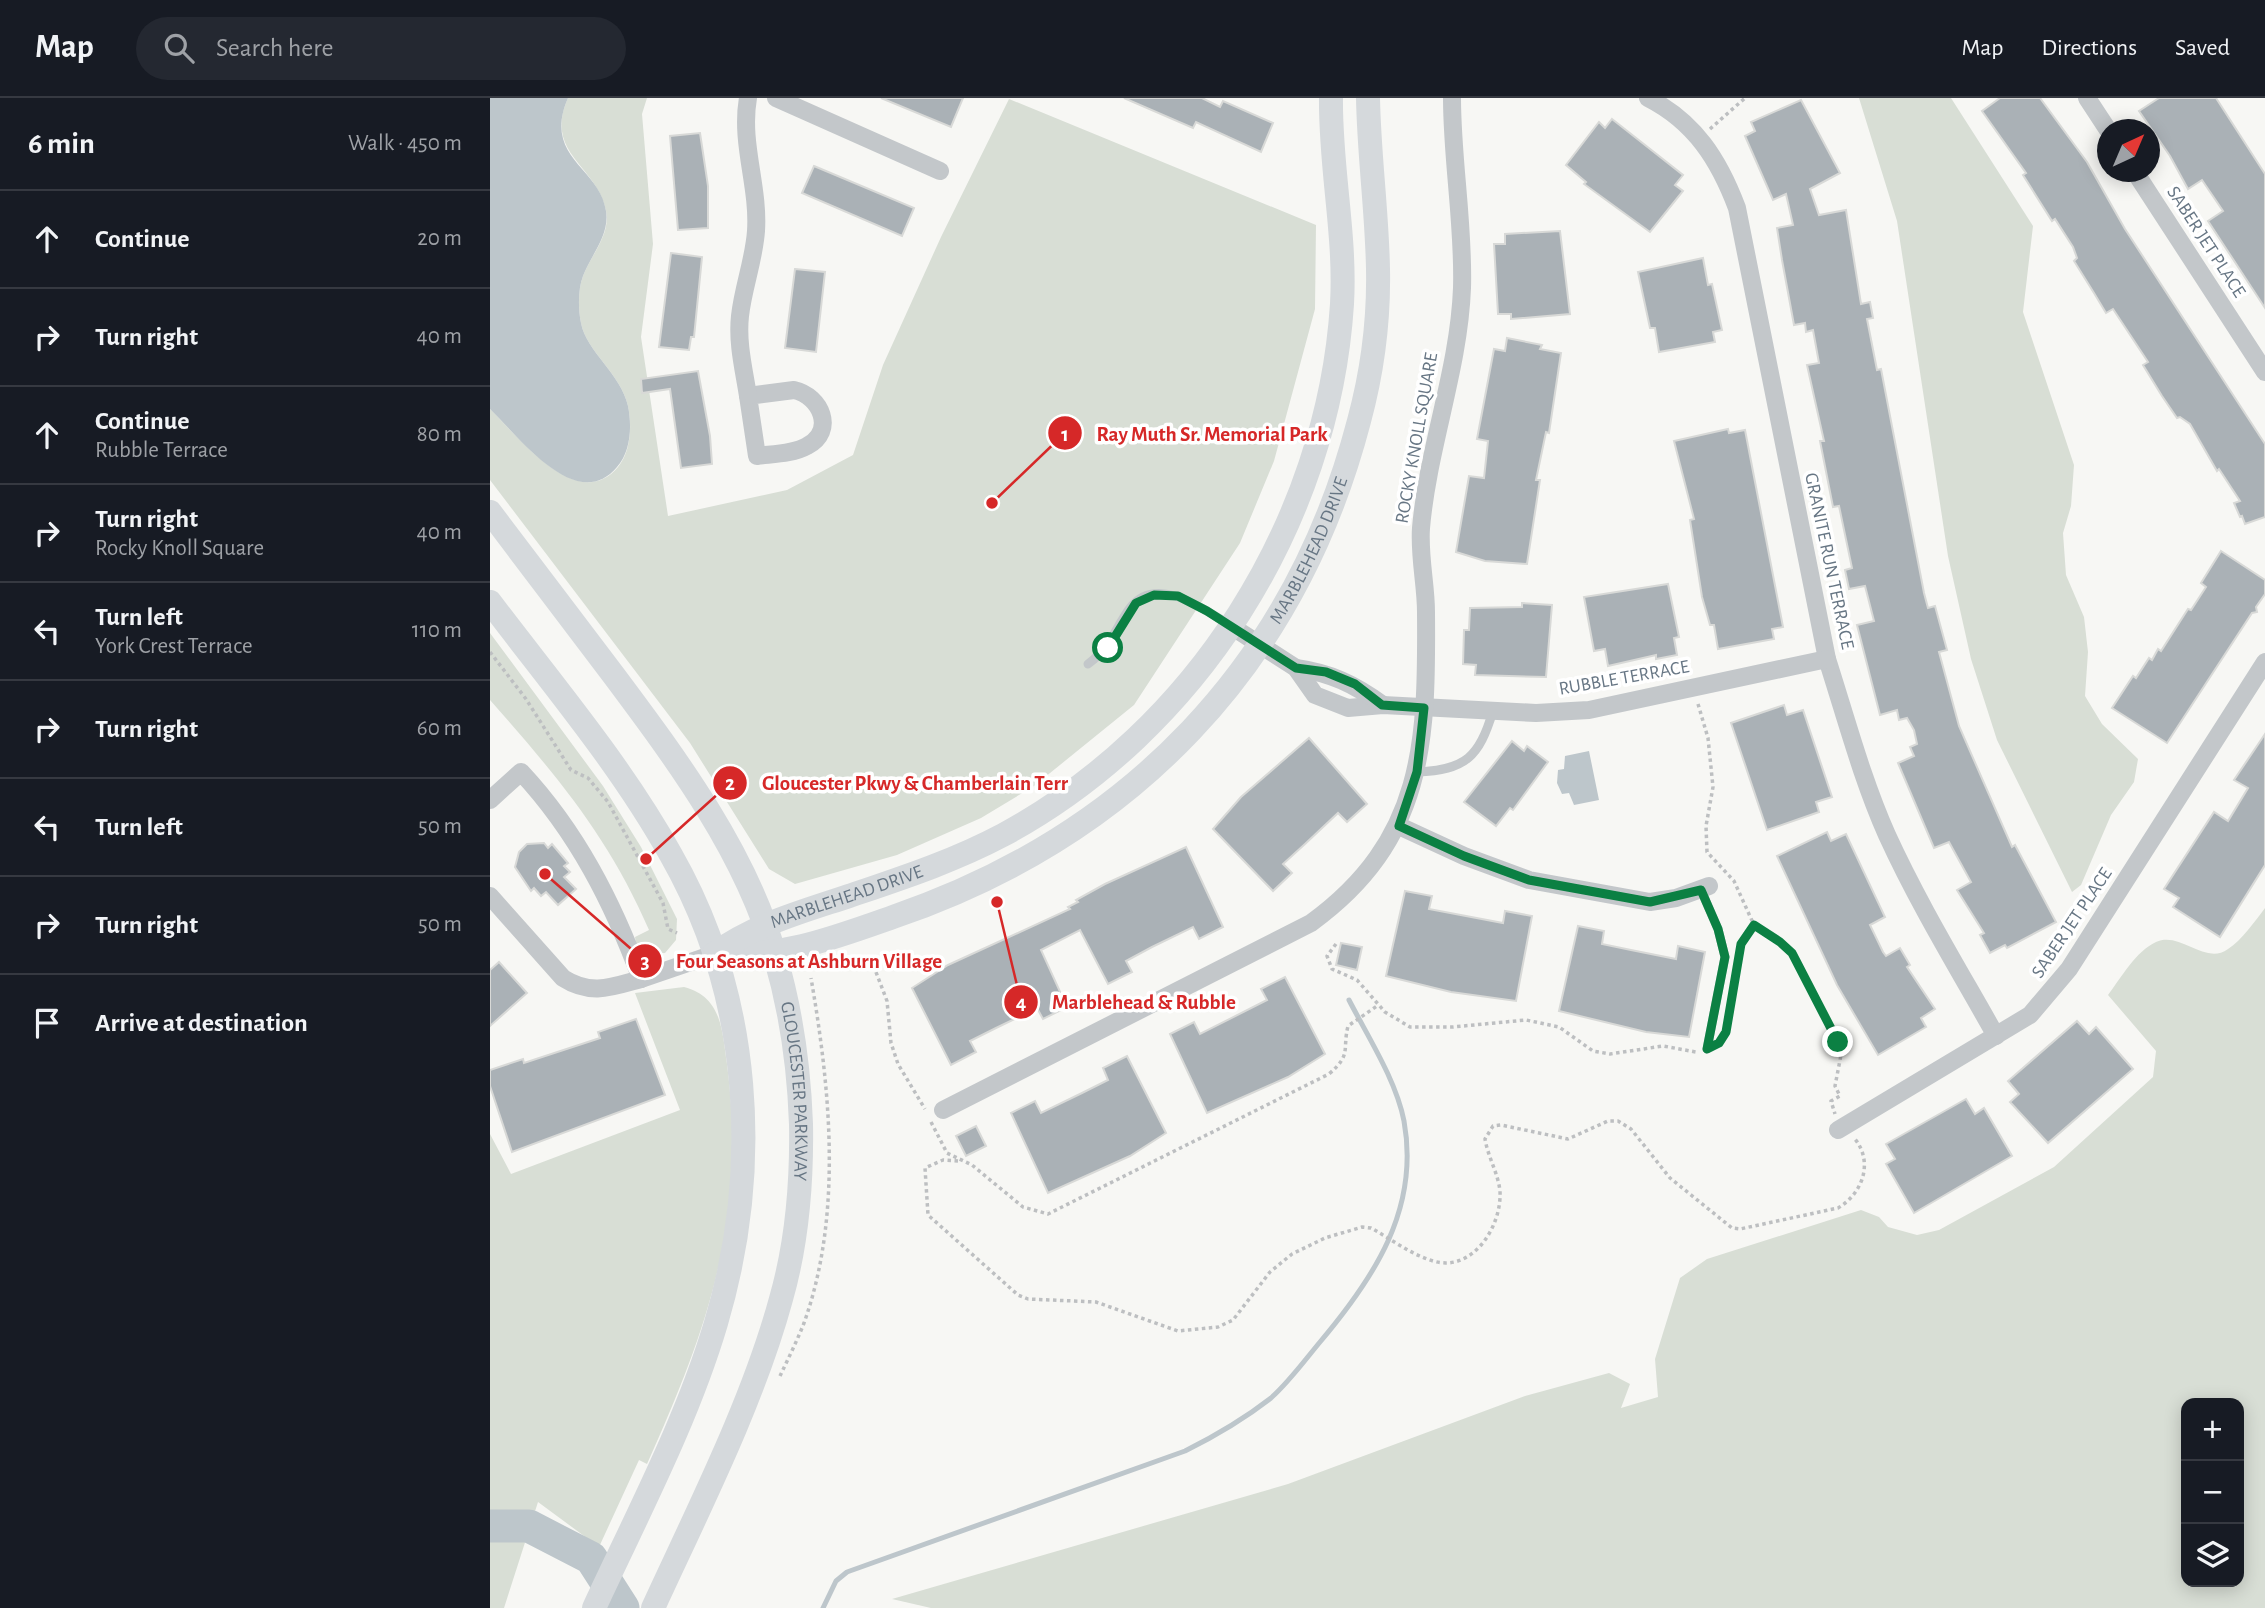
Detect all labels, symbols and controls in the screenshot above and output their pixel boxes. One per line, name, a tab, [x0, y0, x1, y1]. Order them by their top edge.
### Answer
search box	[136, 17, 626, 80]
icon: search	[160, 29, 198, 67]
text: Map	[35, 31, 94, 64]
text: Search here	[216, 35, 334, 61]
text: Map	[1961, 36, 2003, 60]
text: Directions	[2041, 36, 2137, 60]
text: Saved	[2175, 36, 2230, 60]
north arrow	[2097, 119, 2160, 182]
text: 6 min	[28, 129, 95, 159]
text: Walk · 450 m	[348, 132, 462, 155]
street label: SABER JET PLACE	[2163, 183, 2249, 301]
icon: ahead	[28, 220, 66, 258]
text: Continue	[95, 226, 190, 252]
text: 20 m	[417, 227, 462, 250]
icon: right	[28, 318, 66, 356]
text: Turn right	[95, 324, 198, 350]
text: 40 m	[417, 325, 462, 348]
street label: ROCKY KNOLL SQUARE	[1393, 351, 1441, 525]
text: Continue	[95, 408, 190, 434]
callout: Ray Muth Sr. Memorial Park	[1047, 412, 1341, 454]
icon: ahead	[28, 416, 66, 454]
text: 80 m	[417, 423, 462, 446]
text: 1	[1061, 424, 1069, 445]
text: Ray Muth Sr. Memorial Park	[1096, 424, 1328, 445]
text: Rubble Terrace	[95, 439, 228, 462]
street label: GRANITE RUN TERRACE	[1801, 471, 1857, 651]
street label: MARBLEHEAD DRIVE	[1266, 475, 1351, 627]
text: Turn right	[95, 506, 198, 532]
icon: right	[28, 514, 66, 552]
text: 40 m	[417, 521, 462, 544]
text: Rocky Knoll Square	[95, 537, 264, 560]
text: Turn left	[95, 604, 183, 630]
icon: left	[28, 612, 66, 650]
text: 110 m	[412, 619, 462, 642]
route start	[1092, 632, 1123, 663]
text: York Crest Terrace	[95, 635, 253, 658]
street label: RUBBLE TERRACE	[1557, 657, 1691, 699]
icon: right	[28, 710, 66, 748]
text: Turn right	[95, 716, 198, 742]
text: 60 m	[417, 717, 462, 740]
callout: Gloucester Pkwy & Chamberlain Terr	[712, 762, 1082, 804]
text: 2	[725, 773, 735, 794]
text: Gloucester Pkwy & Chamberlain Terr	[762, 773, 1069, 794]
icon: left	[28, 808, 66, 846]
text: Turn left	[95, 814, 183, 840]
text: 50 m	[418, 815, 462, 838]
street label: MARBLEHEAD DRIVE	[768, 862, 925, 932]
street label: SABER JET PLACE	[2028, 865, 2116, 981]
icon: right	[28, 906, 66, 944]
text: Turn right	[95, 912, 198, 938]
text: 50 m	[418, 913, 462, 936]
callout: Four Seasons at Ashburn Village	[627, 940, 956, 982]
text: 3	[640, 951, 650, 972]
text: Four Seasons at Ashburn Village	[676, 951, 942, 972]
callout: Marblehead & Rubble	[1003, 981, 1250, 1023]
text: 4	[1016, 992, 1026, 1013]
text: Marblehead & Rubble	[1052, 992, 1236, 1013]
street label: GLOUCESTER PARKWAY	[777, 1000, 811, 1182]
icon: arrive	[28, 1004, 66, 1042]
text: Arrive at destination	[95, 1010, 308, 1036]
route end	[1822, 1026, 1853, 1057]
map controls	[2181, 1398, 2244, 1587]
button: +	[2181, 1398, 2244, 1461]
button: −	[2181, 1461, 2244, 1524]
button: layers	[2181, 1524, 2244, 1587]

